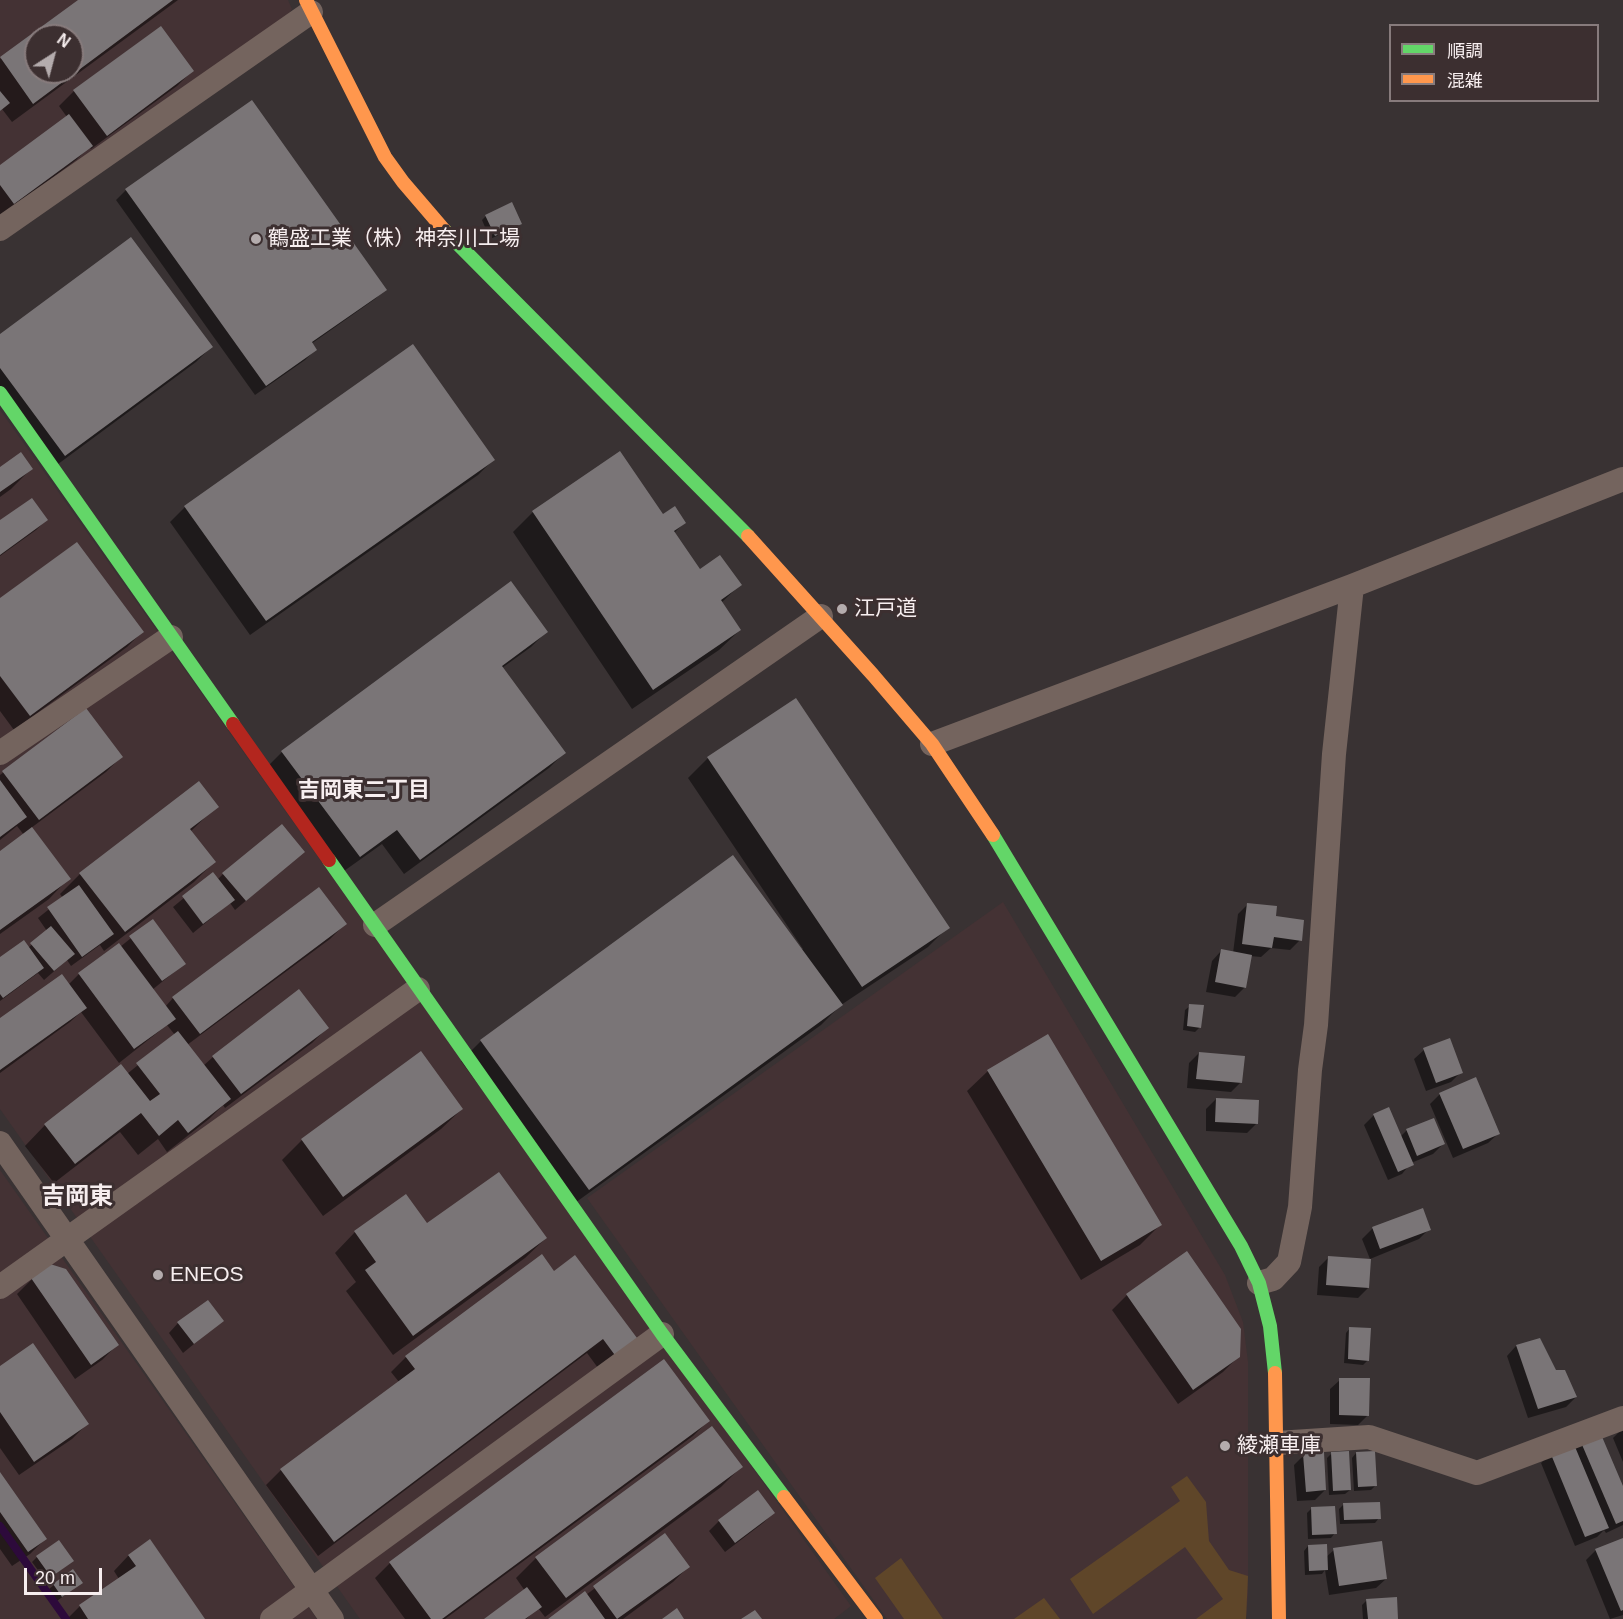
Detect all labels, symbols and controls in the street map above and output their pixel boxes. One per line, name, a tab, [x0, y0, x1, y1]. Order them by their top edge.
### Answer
north arrow	[24, 24, 84, 84]
legend	[1389, 24, 1599, 102]
text: N	[54, 30, 73, 51]
text: 順調	[1447, 41, 1483, 61]
text: 混雑	[1447, 71, 1483, 91]
place label: 鶴盛工業（株）神奈川工場	[268, 226, 520, 252]
marker: 鶴盛工業（株）神奈川工場	[249, 232, 263, 246]
place label: 江戸道	[854, 596, 917, 622]
marker: 江戸道	[835, 602, 849, 616]
district label: 吉岡東二丁目	[298, 778, 430, 804]
district label: 吉岡東	[41, 1183, 113, 1211]
place label: ENEOS	[170, 1262, 244, 1288]
marker: ENEOS	[151, 1268, 165, 1282]
place label: 綾瀬車庫	[1237, 1433, 1321, 1459]
marker: 綾瀬車庫	[1218, 1439, 1232, 1453]
scale bar	[27, 1556, 105, 1594]
text: 20 m	[35, 1568, 75, 1588]

